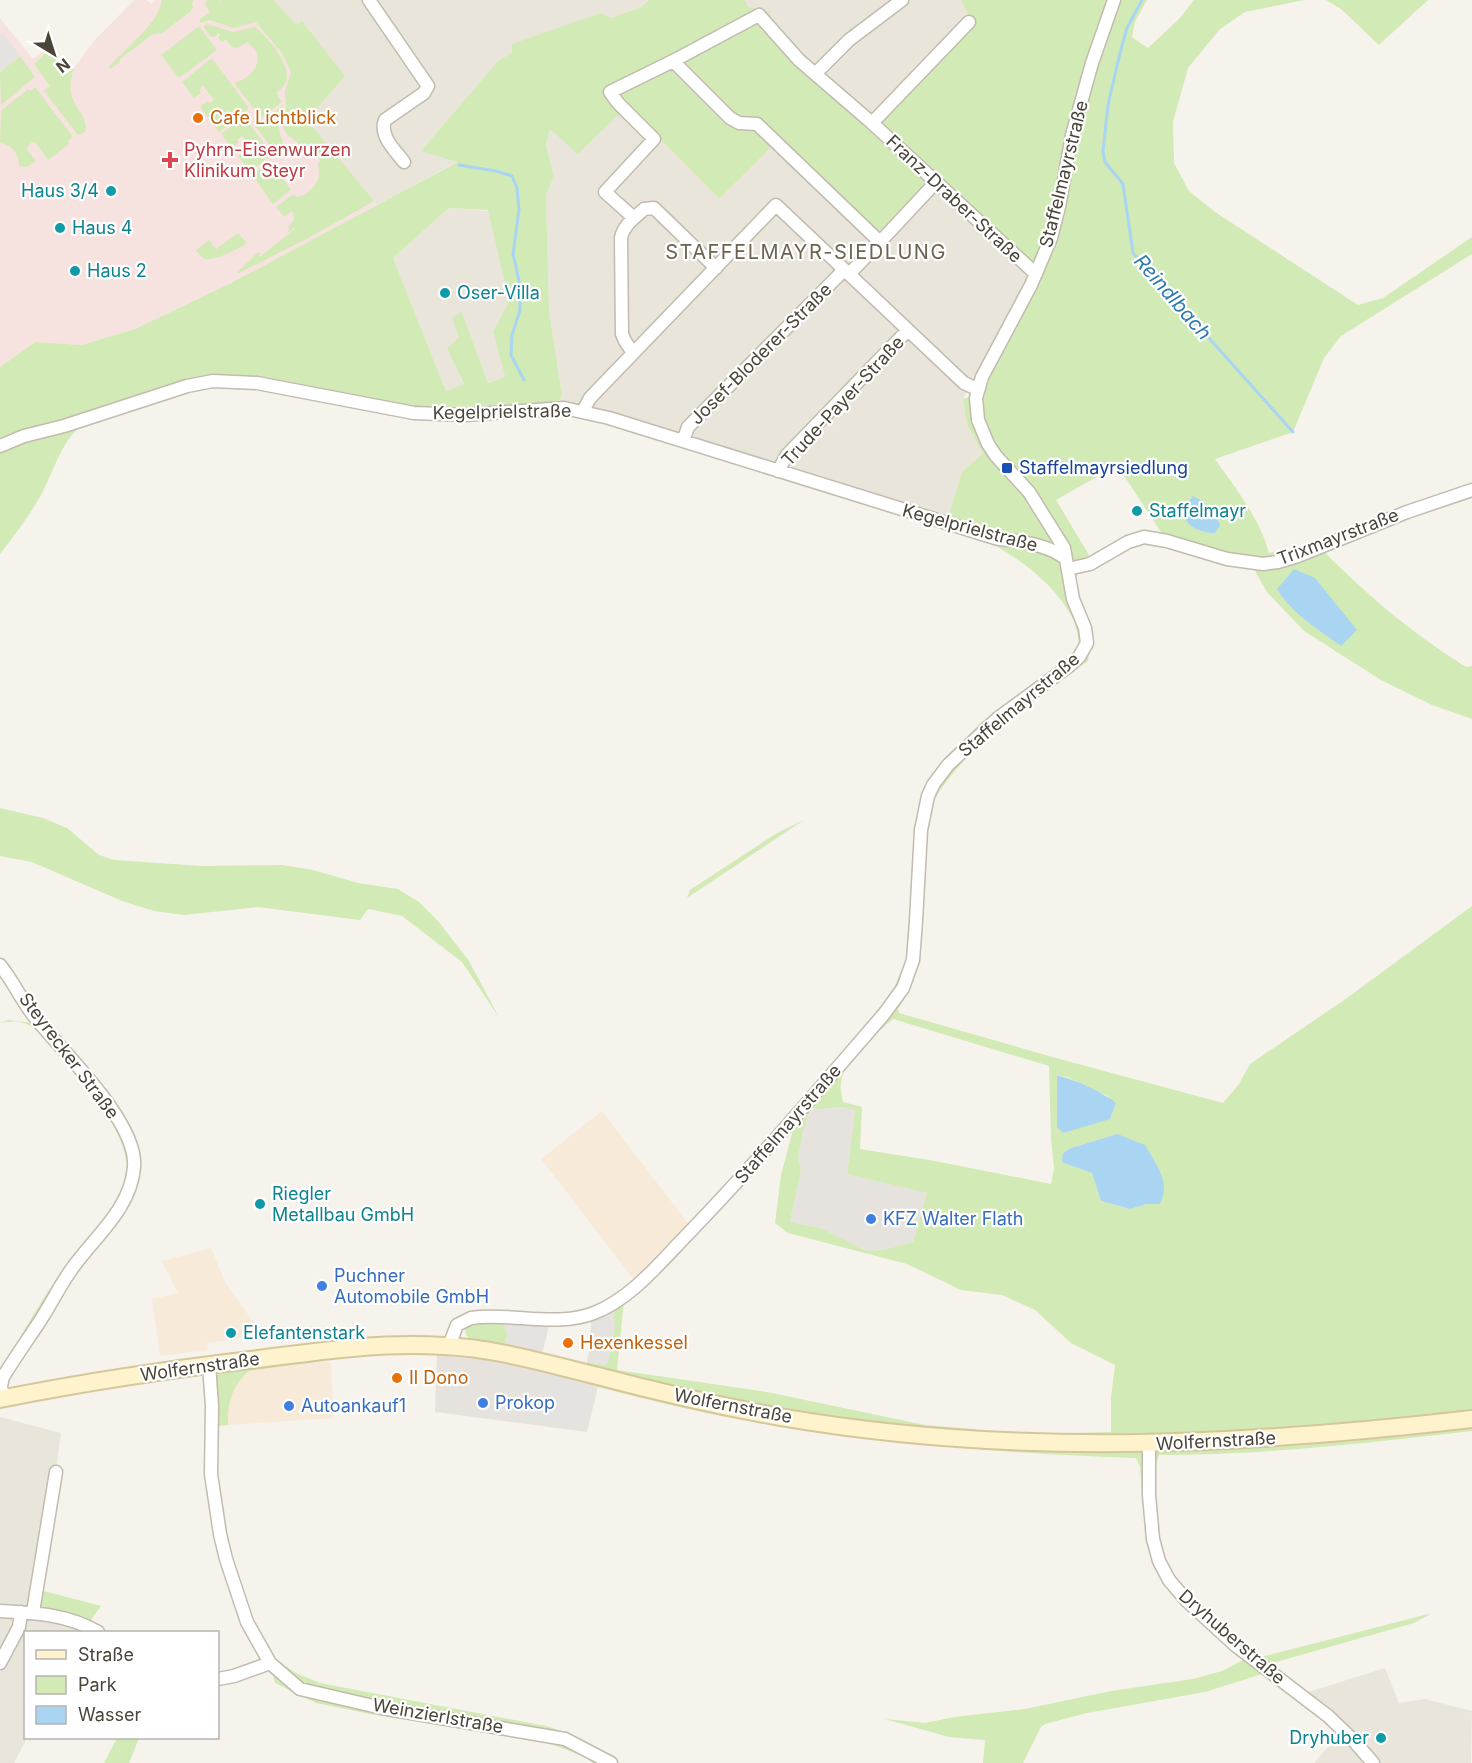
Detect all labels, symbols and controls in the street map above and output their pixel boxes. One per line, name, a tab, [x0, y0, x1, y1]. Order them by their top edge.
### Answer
north arrow	[24, 24, 84, 84]
text: N	[52, 54, 74, 77]
street label: Staffelmayrstraße	[1035, 98, 1092, 250]
place label: Cafe Lichtblick	[210, 107, 336, 128]
marker: Cafe Lichtblick	[191, 111, 205, 125]
street label: Franz-Draber-Straße	[882, 130, 1026, 267]
place label: Pyhrn-Eisenwurzen Klinikum Steyr	[184, 139, 351, 181]
marker: Pyhrn-Eisenwurzen Klinikum Steyr	[161, 151, 179, 169]
place label: Haus 3/4	[21, 180, 99, 201]
marker: Haus 3/4	[104, 184, 118, 198]
place label: Haus 4	[72, 217, 132, 238]
marker: Haus 4	[53, 221, 67, 235]
district label: STAFFELMAYR-SIEDLUNG	[665, 240, 947, 264]
water label: Reindlbach	[1129, 249, 1217, 345]
place label: Haus 2	[87, 260, 147, 281]
marker: Haus 2	[68, 264, 82, 278]
street label: Josef-Bloderer-Straße	[686, 279, 836, 429]
place label: Oser-Villa	[457, 282, 540, 303]
marker: Oser-Villa	[438, 286, 452, 300]
street label: Trude-Payer-Straße	[777, 331, 908, 470]
street label: Kegelprielstraße	[432, 400, 572, 423]
place label: Staffelmayrsiedlung	[1019, 457, 1188, 478]
marker: Staffelmayrsiedlung	[1000, 461, 1014, 475]
street label: Kegelprielstraße	[900, 499, 1040, 556]
place label: Staffelmayr	[1149, 500, 1246, 521]
marker: Staffelmayr	[1130, 504, 1144, 518]
street label: Trixmayrstraße	[1274, 504, 1401, 569]
street label: Staffelmayrstraße	[954, 648, 1083, 761]
street label: Steyrecker Straße	[15, 988, 124, 1123]
street label: Staffelmayrstraße	[730, 1060, 845, 1188]
place label: Riegler Metallbau GmbH	[272, 1183, 414, 1225]
marker: Riegler Metallbau GmbH	[253, 1197, 267, 1211]
place label: KFZ Walter Flath	[883, 1208, 1023, 1229]
marker: KFZ Walter Flath	[864, 1212, 878, 1226]
place label: Puchner Automobile GmbH	[334, 1265, 489, 1307]
marker: Puchner Automobile GmbH	[315, 1279, 329, 1293]
place label: Elefantenstark	[243, 1322, 365, 1343]
marker: Elefantenstark	[224, 1326, 238, 1340]
place label: Hexenkessel	[580, 1332, 688, 1353]
marker: Hexenkessel	[561, 1336, 575, 1350]
street label: Wolfernstraße	[139, 1348, 261, 1385]
place label: Il Dono	[409, 1367, 468, 1388]
marker: Il Dono	[390, 1371, 404, 1385]
street label: Wolfernstraße	[672, 1384, 794, 1427]
place label: Prokop	[495, 1392, 555, 1413]
place label: Autoankauf1	[301, 1395, 406, 1416]
marker: Prokop	[476, 1396, 490, 1410]
marker: Autoankauf1	[282, 1399, 296, 1413]
street label: Wolfernstraße	[1155, 1427, 1277, 1454]
street label: Dryhuberstraße	[1175, 1585, 1290, 1688]
legend	[24, 1631, 219, 1739]
text: Straße	[78, 1644, 134, 1665]
text: Park	[78, 1674, 117, 1695]
street label: Weinzierlstraße	[371, 1694, 505, 1737]
text: Wasser	[78, 1704, 141, 1725]
place label: Dryhuber	[1289, 1727, 1369, 1748]
marker: Dryhuber	[1374, 1731, 1388, 1745]

